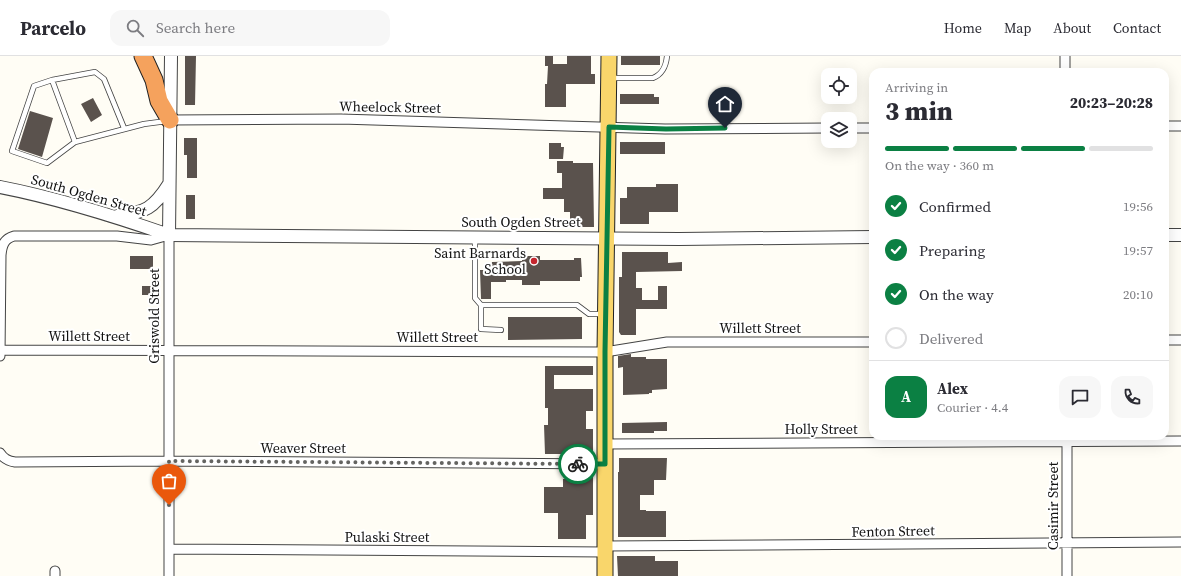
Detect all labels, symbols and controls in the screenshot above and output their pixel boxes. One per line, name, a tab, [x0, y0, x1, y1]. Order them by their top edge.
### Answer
search box	[110, 10, 390, 46]
text: Parcelo	[20, 15, 86, 41]
icon: search	[124, 17, 146, 39]
text: Search here	[156, 17, 235, 38]
text: Home	[944, 18, 982, 38]
text: Map	[1004, 18, 1031, 38]
text: About	[1053, 18, 1091, 38]
text: Contact	[1113, 18, 1161, 38]
map controls	[821, 68, 857, 148]
button: locate	[821, 68, 857, 104]
text: Arriving in	[885, 79, 948, 96]
pin	[708, 87, 742, 128]
text: 20:23–20:28	[1070, 92, 1153, 113]
icon: home	[714, 93, 736, 115]
text: 3 min	[885, 93, 953, 129]
street label: Wheelock Street	[339, 96, 441, 118]
button: layers	[821, 112, 857, 148]
text: On the way · 360 m	[885, 157, 994, 174]
street label: South Ogden Street	[29, 169, 149, 221]
icon: check	[885, 195, 907, 217]
text: Confirmed	[919, 196, 991, 217]
text: 19:56	[1123, 198, 1153, 215]
street label: South Ogden Street	[461, 212, 581, 232]
icon: check	[885, 239, 907, 261]
text: Preparing	[919, 240, 985, 261]
text: 19:57	[1123, 242, 1153, 259]
place label: Saint Barnards School	[434, 243, 526, 279]
marker: Saint Barnards School	[529, 256, 539, 266]
street label: Griswold Street	[144, 268, 164, 364]
icon: check	[885, 283, 907, 305]
text: On the way	[919, 284, 994, 305]
text: 20:10	[1123, 286, 1153, 303]
street label: Willett Street	[719, 318, 801, 338]
street label: Willett Street	[48, 326, 130, 346]
street label: Willett Street	[396, 327, 478, 347]
text: Delivered	[919, 328, 983, 349]
button: chat	[1059, 376, 1101, 418]
button: phone	[1111, 376, 1153, 418]
text: Alex	[937, 378, 968, 399]
text: A	[901, 386, 911, 407]
text: Courier · 4.4	[937, 399, 1008, 416]
street label: Holly Street	[784, 419, 858, 439]
street label: Weaver Street	[260, 438, 346, 458]
courier	[558, 444, 598, 484]
icon: bike	[567, 453, 589, 475]
street label: Casimir Street	[1043, 461, 1063, 550]
pin	[152, 464, 186, 505]
icon: bag	[158, 470, 180, 492]
street label: Fenton Street	[851, 520, 935, 542]
street label: Pulaski Street	[345, 527, 430, 547]

